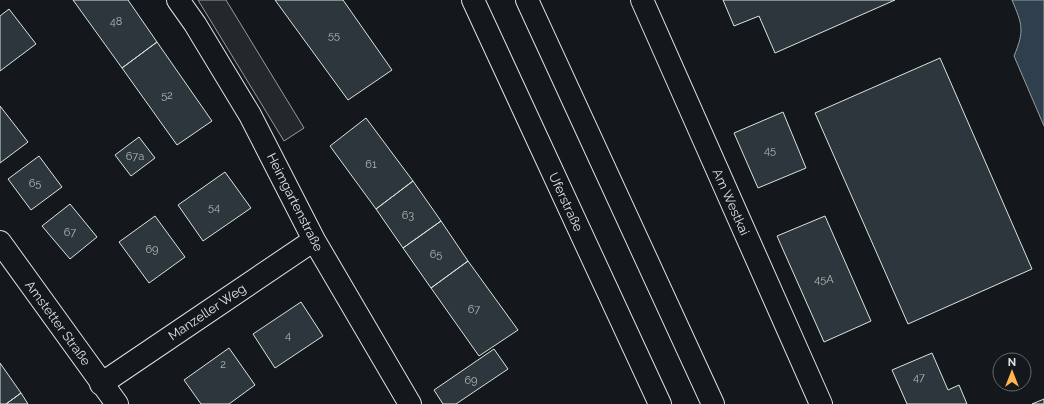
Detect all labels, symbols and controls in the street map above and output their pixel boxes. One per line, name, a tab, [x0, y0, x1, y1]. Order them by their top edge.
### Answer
house number: 48	[110, 15, 122, 28]
house number: 55	[328, 29, 340, 42]
house number: 52	[161, 89, 173, 102]
house number: 45	[764, 144, 776, 157]
house number: 67a	[126, 150, 144, 163]
street label: Heimgartenstraße	[264, 150, 326, 254]
house number: 61	[365, 158, 377, 171]
street label: Am Westkai	[710, 166, 752, 238]
street label: Uferstraße	[546, 170, 586, 234]
house number: 65	[29, 177, 41, 190]
house number: 54	[208, 201, 220, 214]
house number: 63	[402, 209, 414, 222]
house number: 67	[64, 226, 76, 239]
house number: 69	[145, 243, 159, 256]
house number: 65	[430, 248, 442, 261]
house number: 45A	[814, 273, 834, 286]
street label: Amstetter Straße	[22, 278, 94, 369]
street label: Manzeller Weg	[165, 281, 249, 343]
house number: 67	[468, 303, 480, 316]
house number: 4	[285, 329, 291, 342]
north arrow	[992, 352, 1032, 392]
text: N	[1008, 356, 1016, 369]
house number: 2	[220, 358, 226, 371]
house number: 47	[913, 371, 925, 384]
house number: 69	[464, 374, 478, 387]

